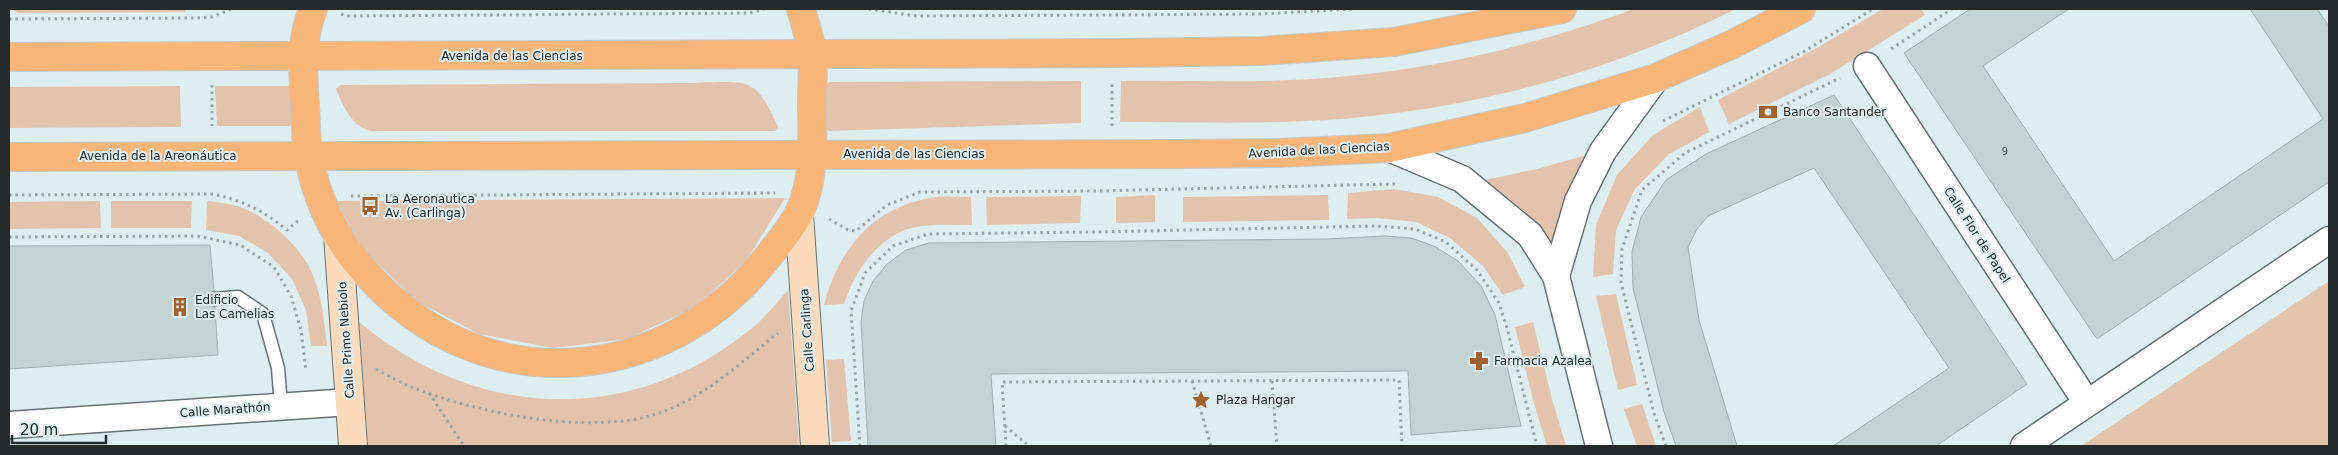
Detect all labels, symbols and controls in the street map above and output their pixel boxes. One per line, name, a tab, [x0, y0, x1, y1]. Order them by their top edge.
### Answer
street label: Avenida de las Ciencias	[441, 49, 583, 63]
bank icon: Banco Santander	[1757, 101, 1779, 123]
place label: Banco Santander	[1783, 105, 1886, 119]
street label: Avenida de las Ciencias	[1248, 139, 1390, 161]
house number: 9	[2002, 146, 2008, 157]
street label: Avenida de las Ciencias	[843, 147, 985, 161]
street label: Avenida de la Areonáutica	[79, 149, 237, 163]
street label: Calle Flor de Papel	[1941, 185, 2013, 285]
place label: La Aeronautica Av. (Carlinga)	[385, 192, 475, 220]
bus stop icon: La Aeronautica Av. (Carlinga)	[359, 195, 381, 217]
street label: Calle Primo Nebiolo	[335, 281, 357, 399]
street label: Calle Carlinga	[797, 288, 817, 372]
place label: Edificio Las Camelias	[195, 293, 274, 321]
building icon: Edificio Las Camelias	[169, 296, 191, 318]
pharmacy icon: Farmacia Azalea	[1468, 350, 1490, 372]
place label: Farmacia Azalea	[1494, 354, 1592, 368]
place icon: Plaza Hangar	[1190, 389, 1212, 411]
place label: Plaza Hangar	[1216, 393, 1295, 407]
street label: Calle Marathón	[179, 400, 271, 420]
scale bar	[12, 412, 106, 444]
text: 20 m	[20, 421, 58, 439]

